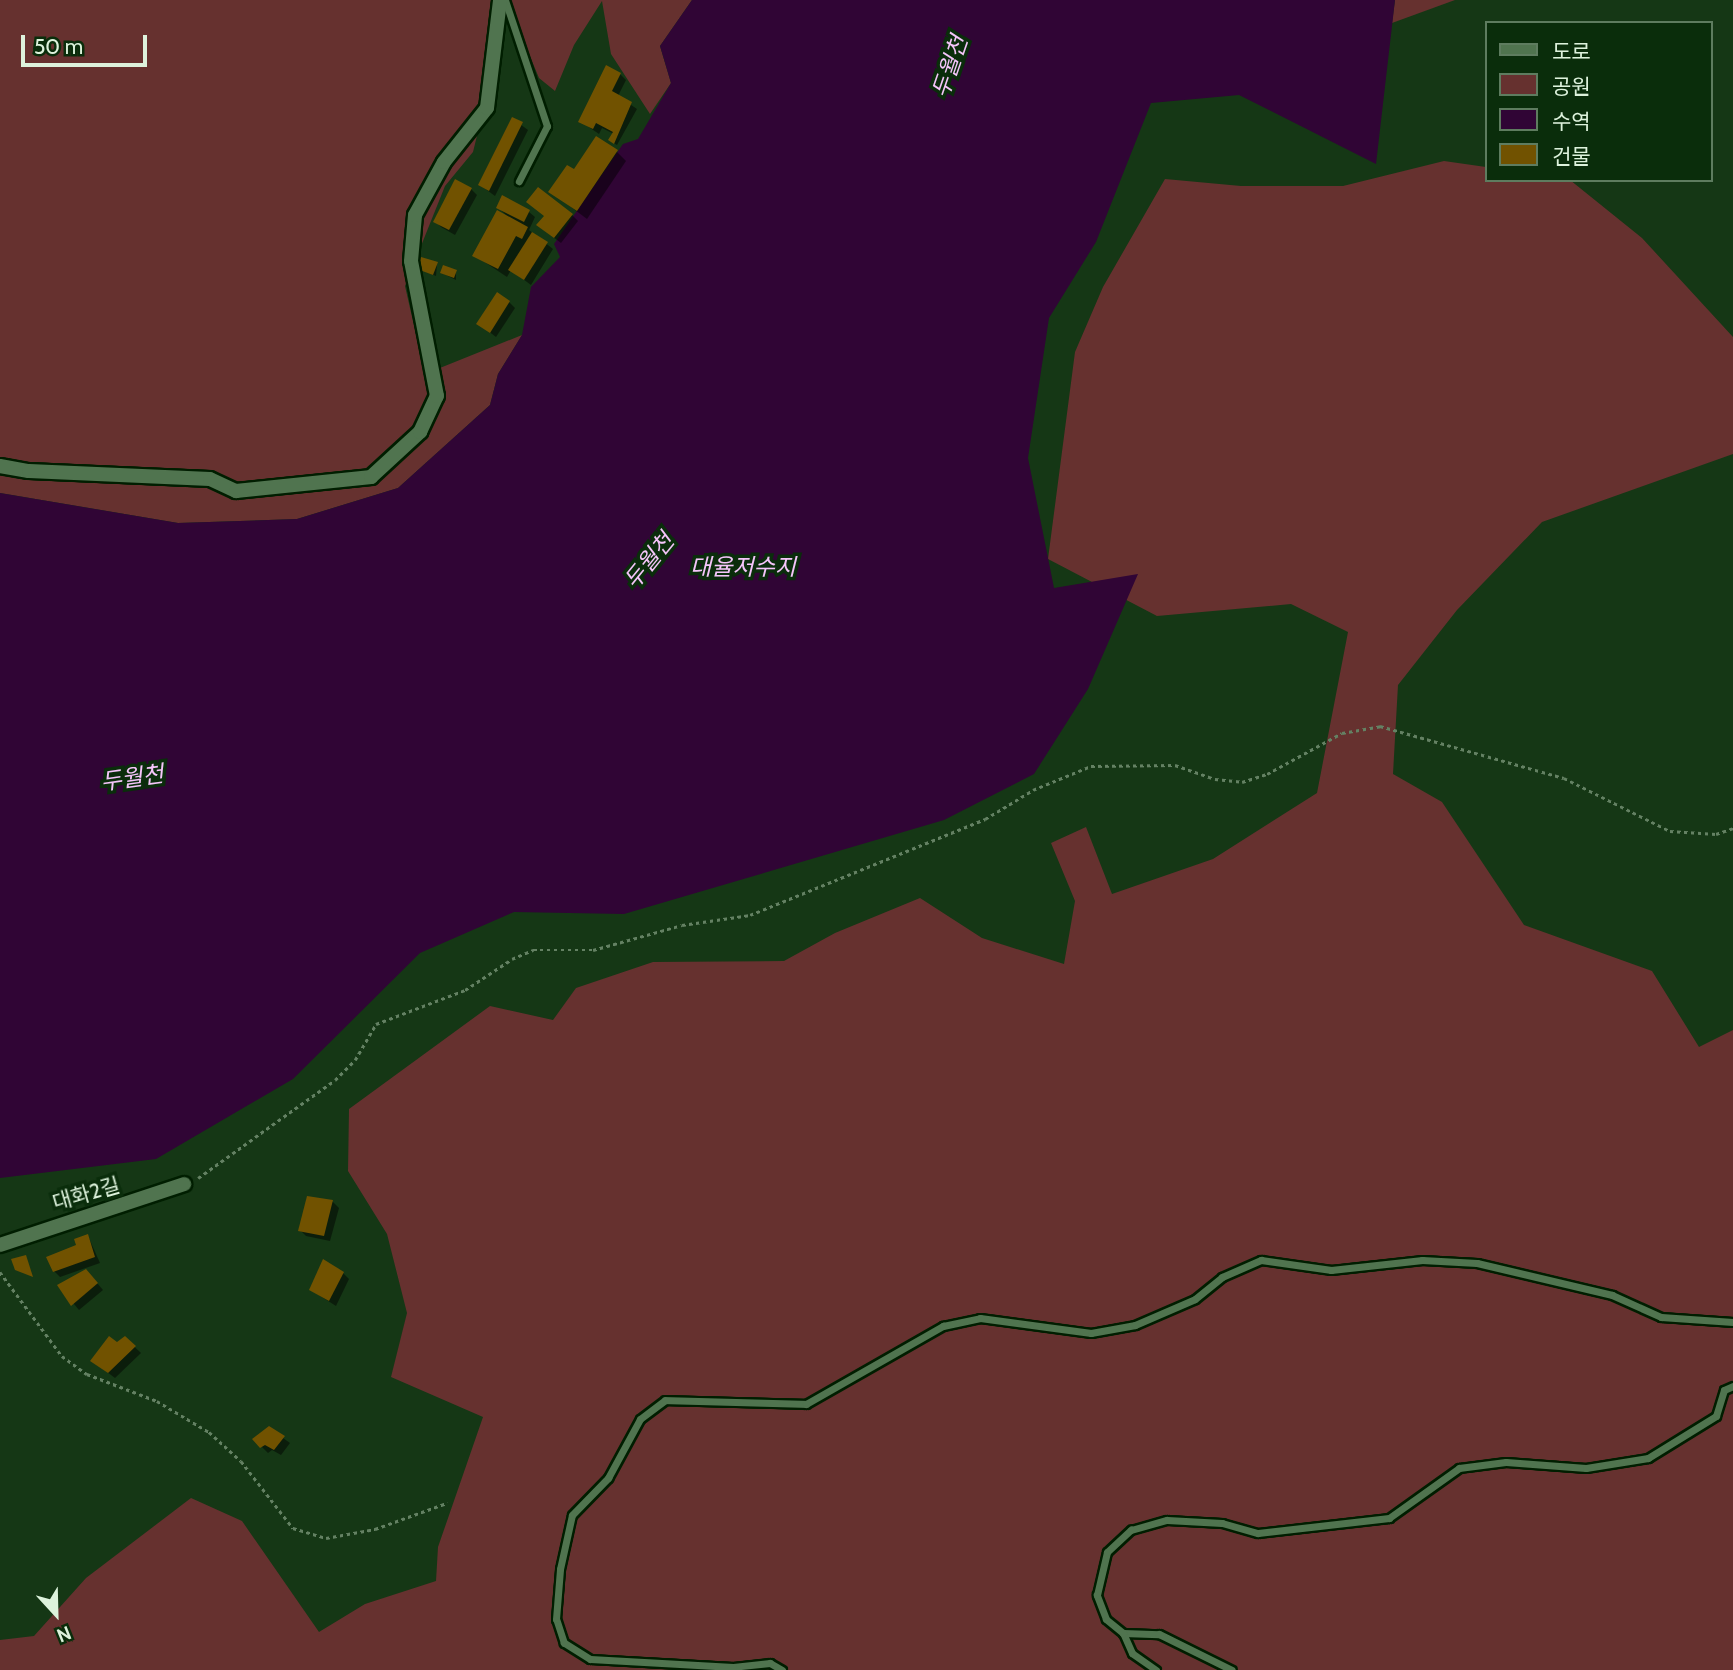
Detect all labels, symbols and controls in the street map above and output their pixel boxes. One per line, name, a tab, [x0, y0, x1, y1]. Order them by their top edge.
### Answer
scale bar	[24, 21, 150, 65]
legend	[1484, 21, 1712, 182]
water label: 두월천	[927, 32, 973, 102]
text: 50 m	[34, 34, 83, 59]
text: 도로	[1552, 39, 1591, 64]
text: 공원	[1552, 74, 1591, 99]
text: 수역	[1552, 109, 1591, 134]
text: 건물	[1552, 144, 1591, 169]
water label: 두월천	[618, 528, 680, 594]
water label: 대율저수지	[690, 553, 796, 581]
water label: 두월천	[99, 760, 165, 796]
street label: 대화2길	[49, 1172, 123, 1216]
north arrow	[21, 1579, 91, 1649]
text: N	[54, 1621, 75, 1647]

